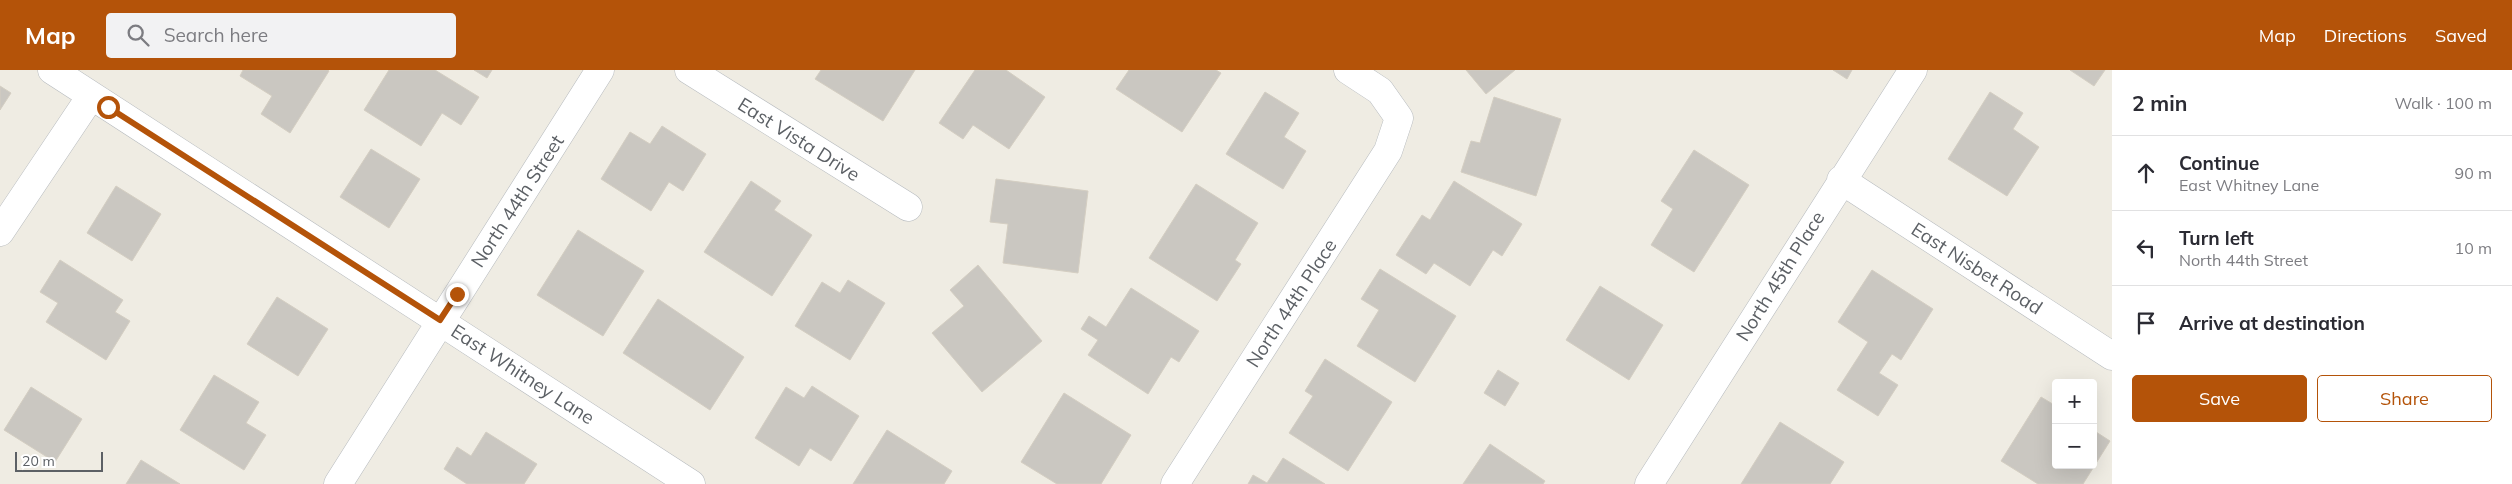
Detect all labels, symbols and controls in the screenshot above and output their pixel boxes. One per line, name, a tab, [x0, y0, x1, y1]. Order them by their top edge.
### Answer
search box	[106, 13, 456, 58]
text: Map	[25, 20, 76, 50]
icon: search	[124, 21, 152, 49]
text: Search here	[164, 23, 268, 47]
text: Map	[2259, 24, 2296, 47]
text: Directions	[2324, 24, 2407, 47]
text: Saved	[2435, 24, 2487, 47]
text: 2 min	[2132, 90, 2187, 116]
street label: East Vista Drive	[734, 92, 864, 186]
text: Walk · 100 m	[2394, 93, 2492, 113]
route start	[97, 96, 120, 119]
street label: North 44th Street	[465, 130, 569, 272]
text: Continue	[2179, 151, 2259, 175]
icon: ahead	[2132, 159, 2160, 187]
text: 90 m	[2455, 163, 2492, 183]
text: East Whitney Lane	[2179, 175, 2319, 195]
street label: North 45th Place	[1730, 207, 1830, 345]
street label: East Nisbet Road	[1907, 217, 2047, 319]
text: Turn left	[2179, 226, 2254, 250]
street label: North 44th Place	[1240, 234, 1342, 372]
icon: left	[2132, 234, 2160, 262]
text: 10 m	[2455, 238, 2492, 258]
text: North 44th Street	[2179, 250, 2308, 270]
route end	[446, 283, 469, 306]
icon: arrive	[2132, 309, 2160, 337]
text: Arrive at destination	[2179, 311, 2365, 335]
street label: East Whitney Lane	[447, 319, 599, 429]
button: Save	[2132, 375, 2307, 422]
button: Share	[2317, 375, 2492, 422]
map controls	[2052, 379, 2097, 469]
button: +	[2052, 379, 2097, 424]
button: −	[2052, 424, 2097, 469]
scale bar	[15, 449, 102, 472]
text: 20 m	[22, 452, 55, 470]

